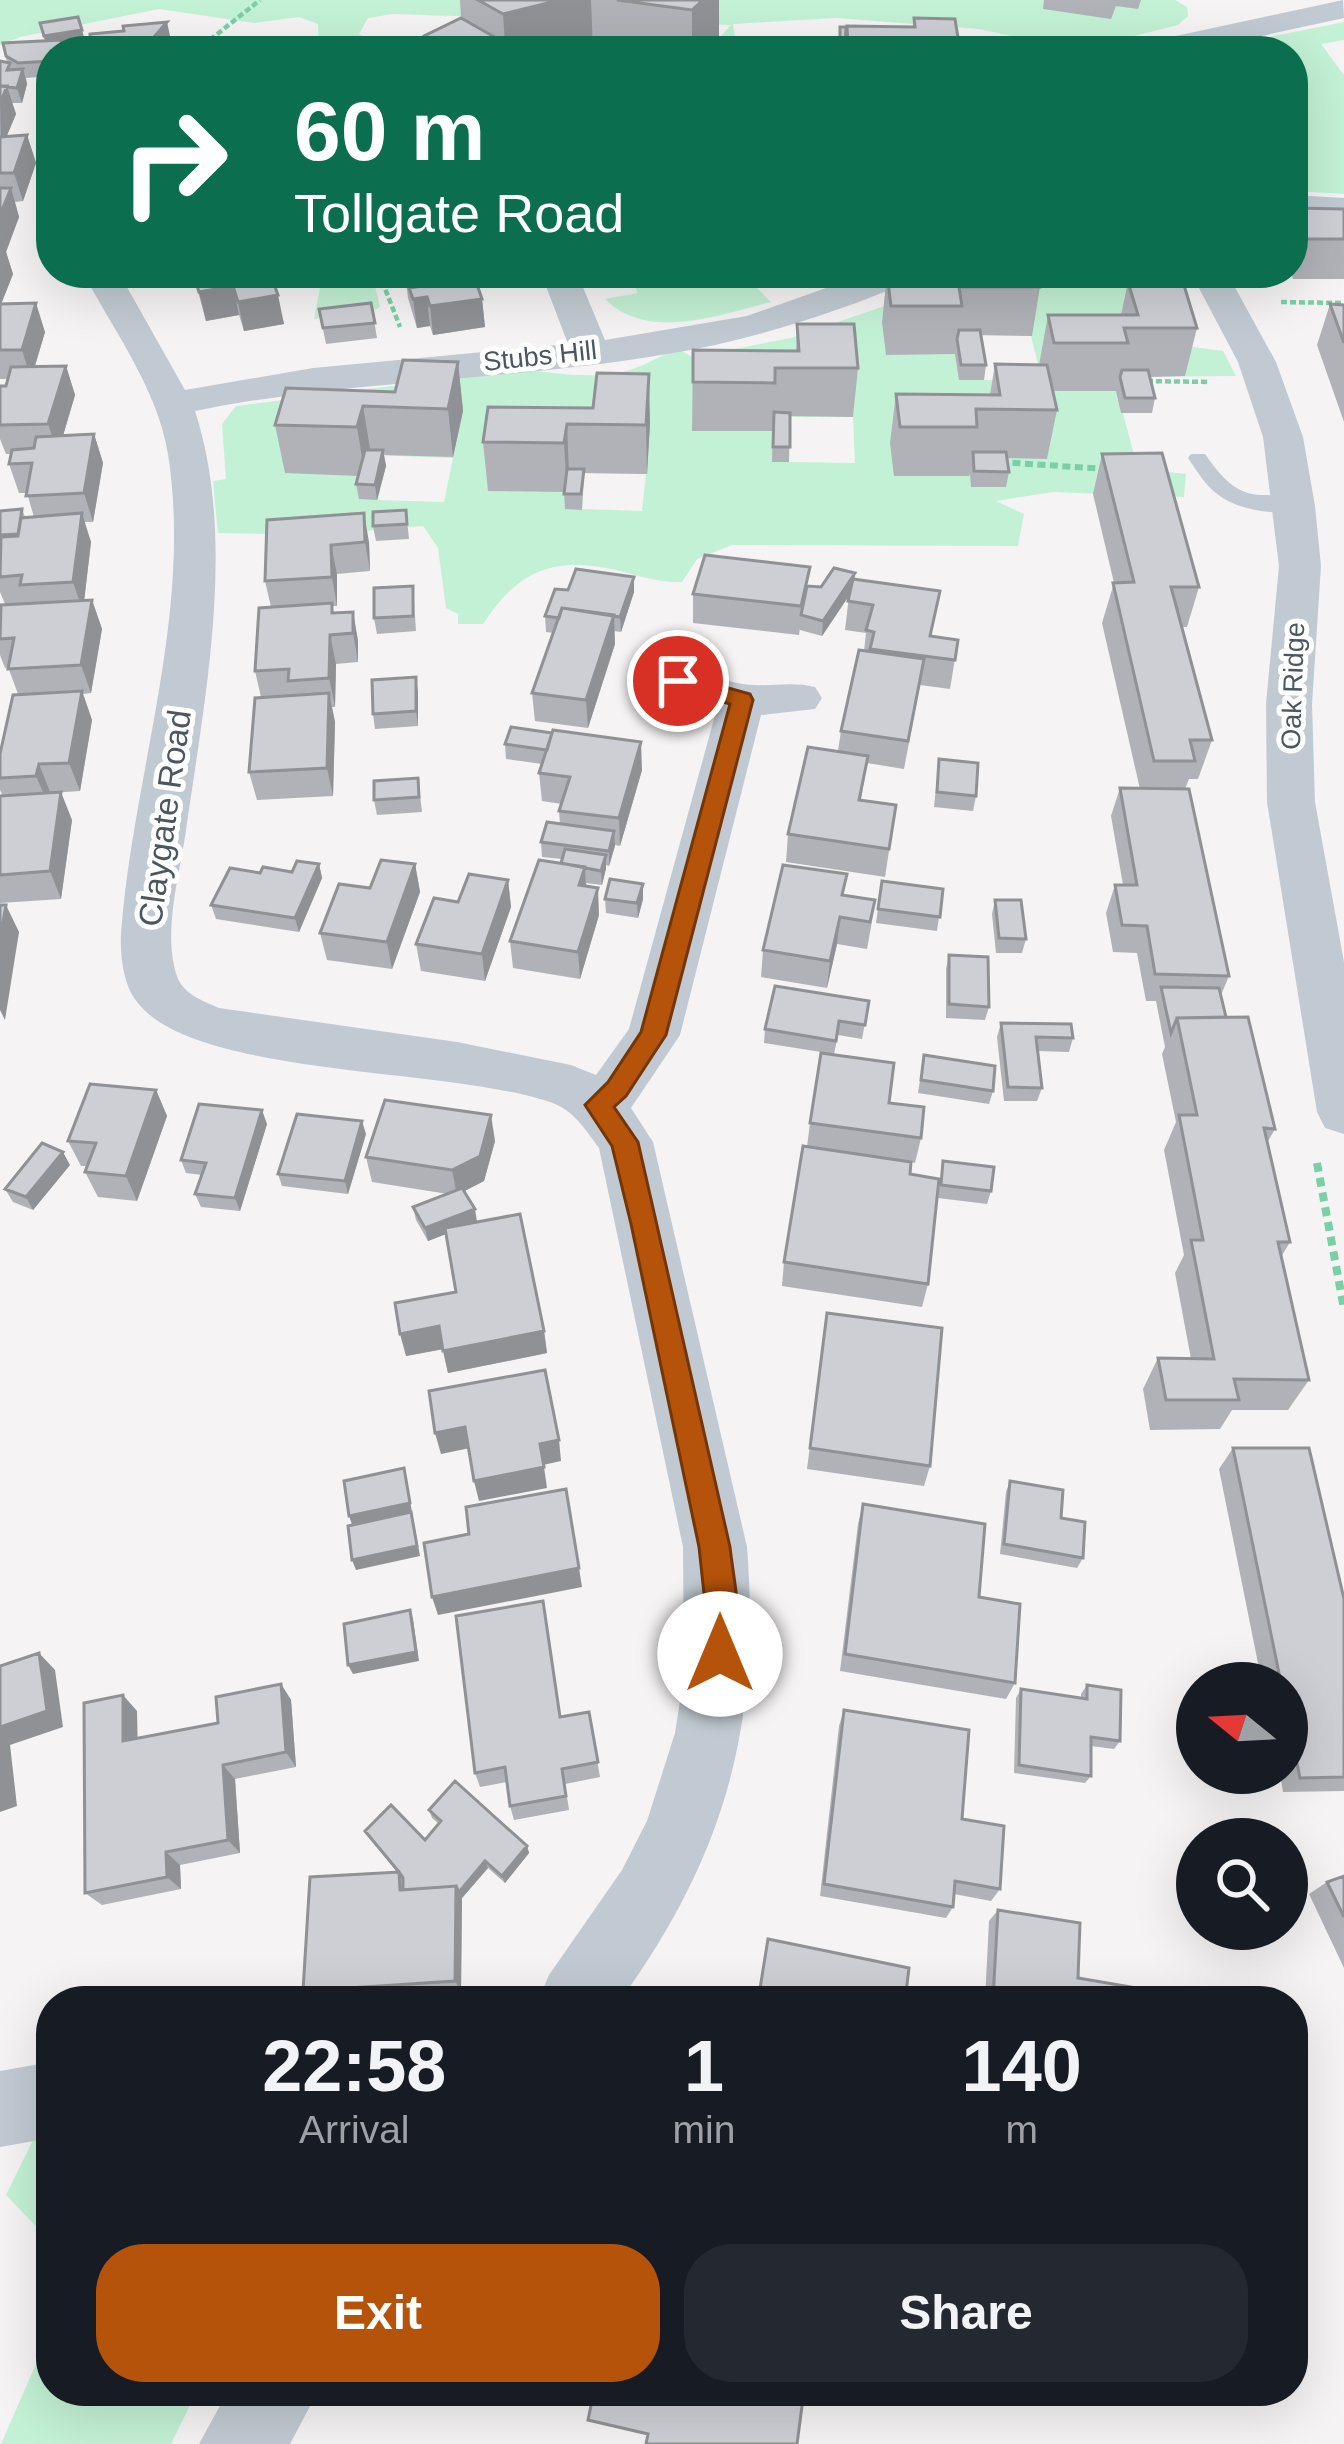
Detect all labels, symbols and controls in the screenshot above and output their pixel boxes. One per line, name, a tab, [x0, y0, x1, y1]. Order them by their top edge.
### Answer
icon: right	[96, 84, 252, 240]
text: 60 m	[294, 84, 485, 178]
text: Tollgate Road	[294, 183, 624, 243]
street label: Stubs Hill	[482, 335, 598, 377]
street label: Oak Ridge	[1276, 622, 1310, 750]
pin	[627, 630, 729, 732]
icon: arrive	[645, 648, 711, 714]
street label: Claygate Road	[131, 707, 198, 929]
position arrow	[657, 1591, 783, 1717]
north arrow	[1176, 1662, 1308, 1794]
map controls	[1176, 1662, 1308, 1950]
button: search	[1176, 1818, 1308, 1950]
text: 22:58	[262, 2026, 446, 2106]
text: 1	[684, 2026, 724, 2106]
text: 140	[962, 2026, 1082, 2106]
text: Arrival	[299, 2108, 410, 2151]
text: min	[673, 2108, 735, 2151]
text: m	[1005, 2108, 1038, 2151]
button: Exit	[96, 2244, 660, 2382]
button: Share	[684, 2244, 1248, 2382]

